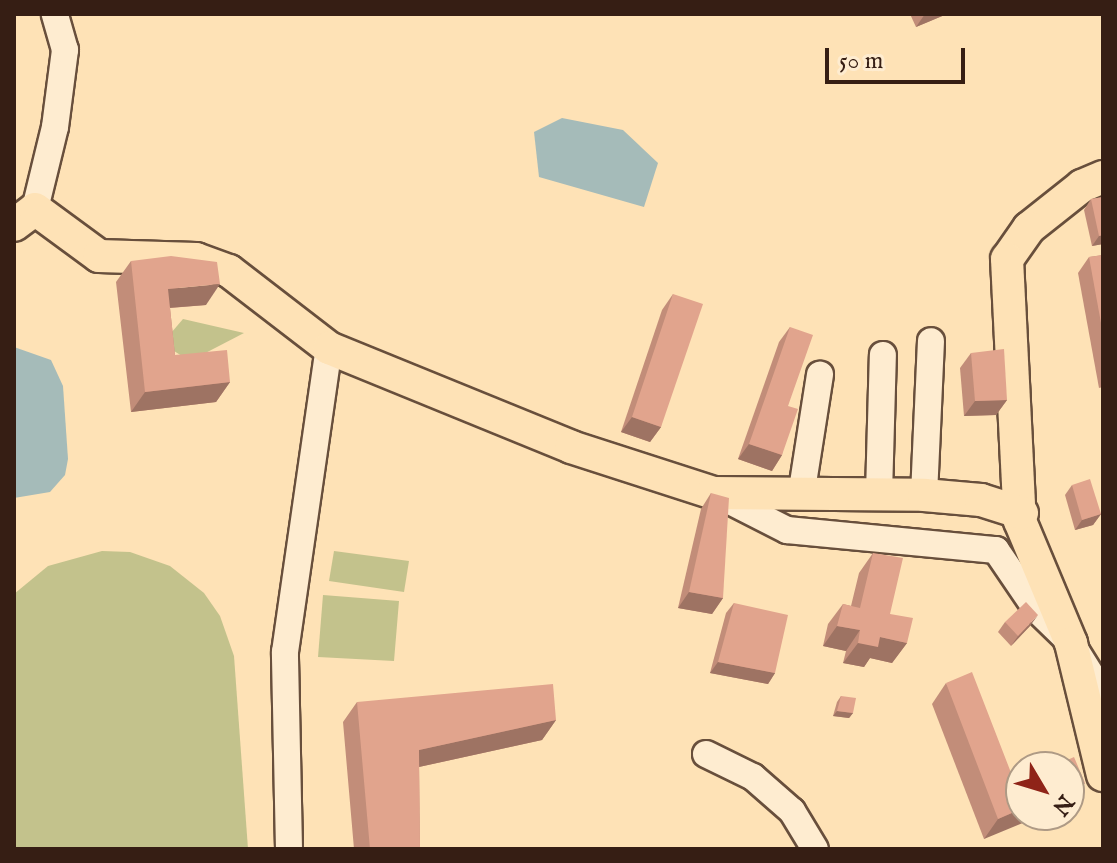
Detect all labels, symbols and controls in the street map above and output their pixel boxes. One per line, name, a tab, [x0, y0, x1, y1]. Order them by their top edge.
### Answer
scale bar	[829, 32, 969, 82]
text: 50 m	[839, 46, 883, 77]
north arrow	[1005, 751, 1085, 831]
text: N	[1045, 788, 1079, 821]

